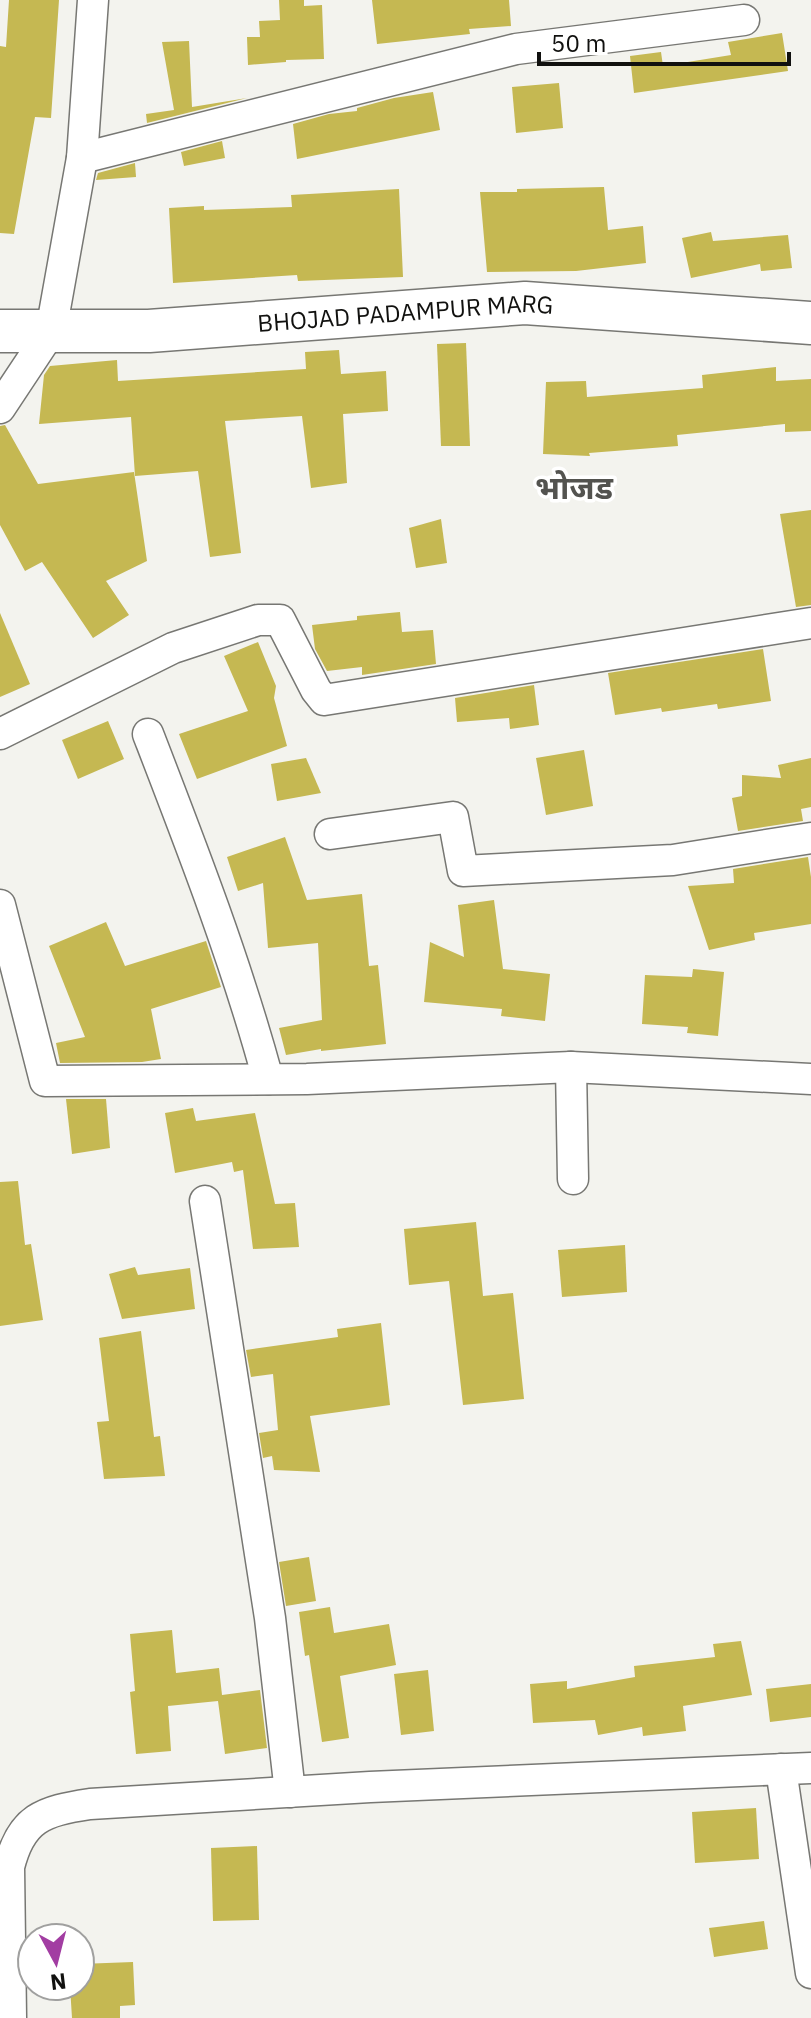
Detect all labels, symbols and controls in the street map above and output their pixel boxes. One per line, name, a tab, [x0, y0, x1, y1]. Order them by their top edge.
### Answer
scale bar	[539, 16, 789, 66]
text: 50 m	[551, 27, 606, 59]
street label: BHOJAD PADAMPUR MARG	[256, 287, 554, 339]
district label: भोजड	[535, 466, 614, 508]
north arrow	[16, 1922, 96, 2002]
text: N	[49, 1967, 68, 1998]

